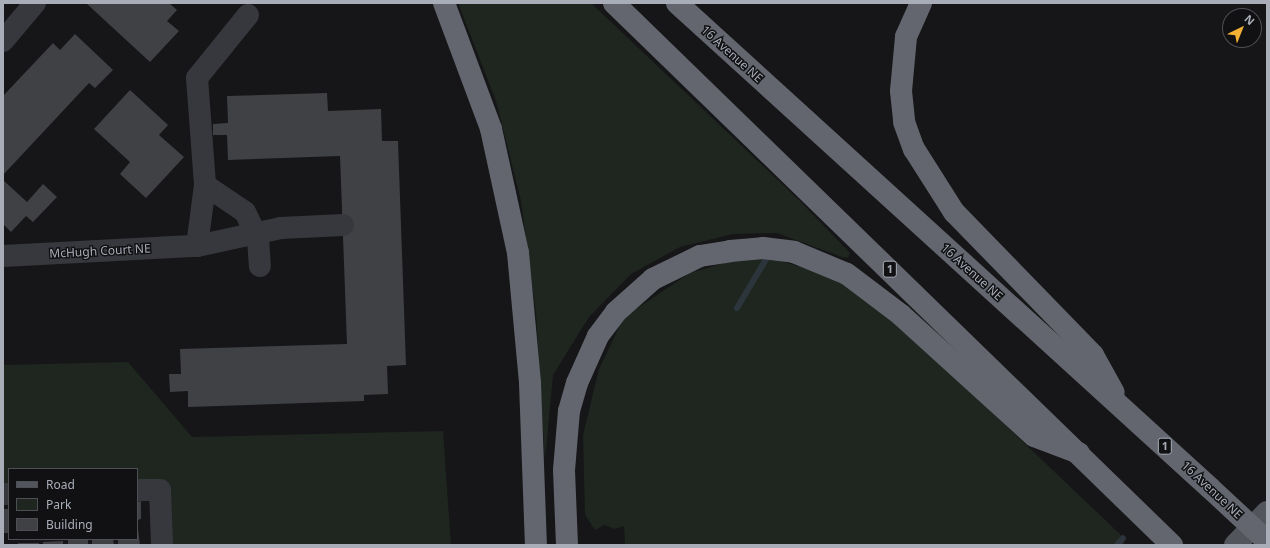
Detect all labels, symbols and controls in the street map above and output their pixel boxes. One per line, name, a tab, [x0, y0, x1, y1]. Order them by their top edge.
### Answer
north arrow	[1222, 8, 1262, 48]
text: N	[1241, 11, 1258, 28]
street label: 16 Avenue NE	[698, 23, 766, 85]
street label: McHugh Court NE	[49, 241, 151, 261]
street label: 16 Avenue NE	[938, 241, 1006, 303]
road number: 1	[882, 260, 898, 278]
road number: 1	[1157, 437, 1173, 455]
street label: 16 Avenue NE	[1179, 458, 1245, 522]
legend	[8, 468, 138, 540]
text: Road	[46, 476, 75, 493]
text: Park	[46, 496, 71, 513]
text: Building	[46, 516, 93, 533]

